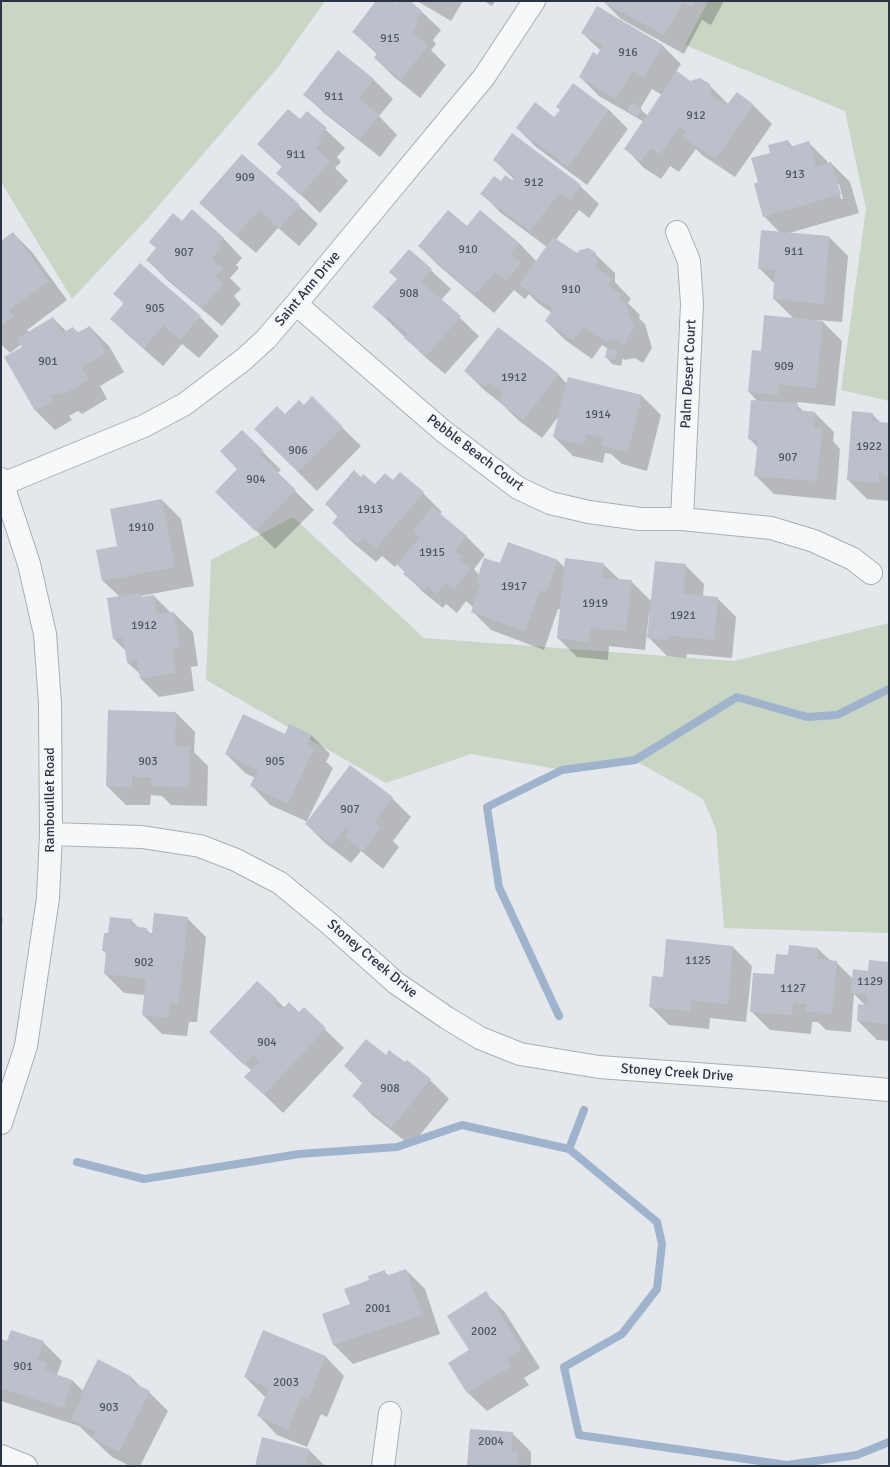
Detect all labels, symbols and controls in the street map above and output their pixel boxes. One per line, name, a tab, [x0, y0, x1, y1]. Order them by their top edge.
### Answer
house number: 915	[380, 32, 400, 46]
house number: 916	[618, 46, 638, 60]
house number: 911	[324, 90, 344, 104]
house number: 912	[686, 109, 706, 123]
house number: 911	[286, 148, 306, 162]
house number: 913	[785, 168, 805, 182]
house number: 909	[235, 171, 255, 185]
house number: 912	[524, 176, 544, 190]
house number: 910	[458, 243, 478, 257]
house number: 911	[784, 245, 804, 259]
house number: 907	[174, 246, 194, 260]
street label: Saint Ann Drive	[272, 248, 344, 330]
house number: 910	[561, 283, 581, 297]
house number: 908	[399, 287, 419, 301]
house number: 905	[145, 302, 165, 316]
street label: Palm Desert Court	[678, 319, 700, 429]
house number: 901	[38, 355, 58, 369]
house number: 909	[774, 360, 794, 374]
house number: 1912	[501, 371, 527, 385]
house number: 1914	[585, 408, 611, 422]
street label: Pebble Beach Court	[423, 411, 527, 495]
house number: 1922	[856, 440, 882, 454]
house number: 906	[288, 444, 308, 458]
house number: 907	[778, 451, 798, 465]
house number: 904	[246, 473, 266, 487]
house number: 1913	[357, 503, 383, 517]
house number: 1910	[128, 521, 154, 535]
house number: 1915	[419, 546, 445, 560]
house number: 1917	[501, 580, 527, 594]
house number: 1919	[582, 597, 608, 611]
house number: 1921	[670, 609, 696, 623]
house number: 1912	[131, 619, 157, 633]
street label: Rambouillet Road	[42, 747, 58, 853]
house number: 903	[138, 755, 158, 769]
house number: 905	[265, 755, 285, 769]
house number: 907	[340, 803, 360, 817]
street label: Stoney Creek Drive	[323, 916, 421, 1002]
house number: 1125	[685, 954, 711, 968]
house number: 902	[134, 956, 154, 970]
house number: 1129	[857, 975, 883, 989]
house number: 1127	[780, 982, 806, 996]
house number: 904	[257, 1036, 277, 1050]
street label: Stoney Creek Drive	[620, 1061, 734, 1085]
house number: 908	[380, 1082, 400, 1096]
house number: 2001	[365, 1302, 391, 1316]
house number: 2002	[471, 1325, 497, 1339]
house number: 901	[13, 1360, 33, 1374]
house number: 2003	[273, 1376, 299, 1390]
house number: 903	[99, 1401, 119, 1415]
house number: 2004	[478, 1435, 504, 1449]

